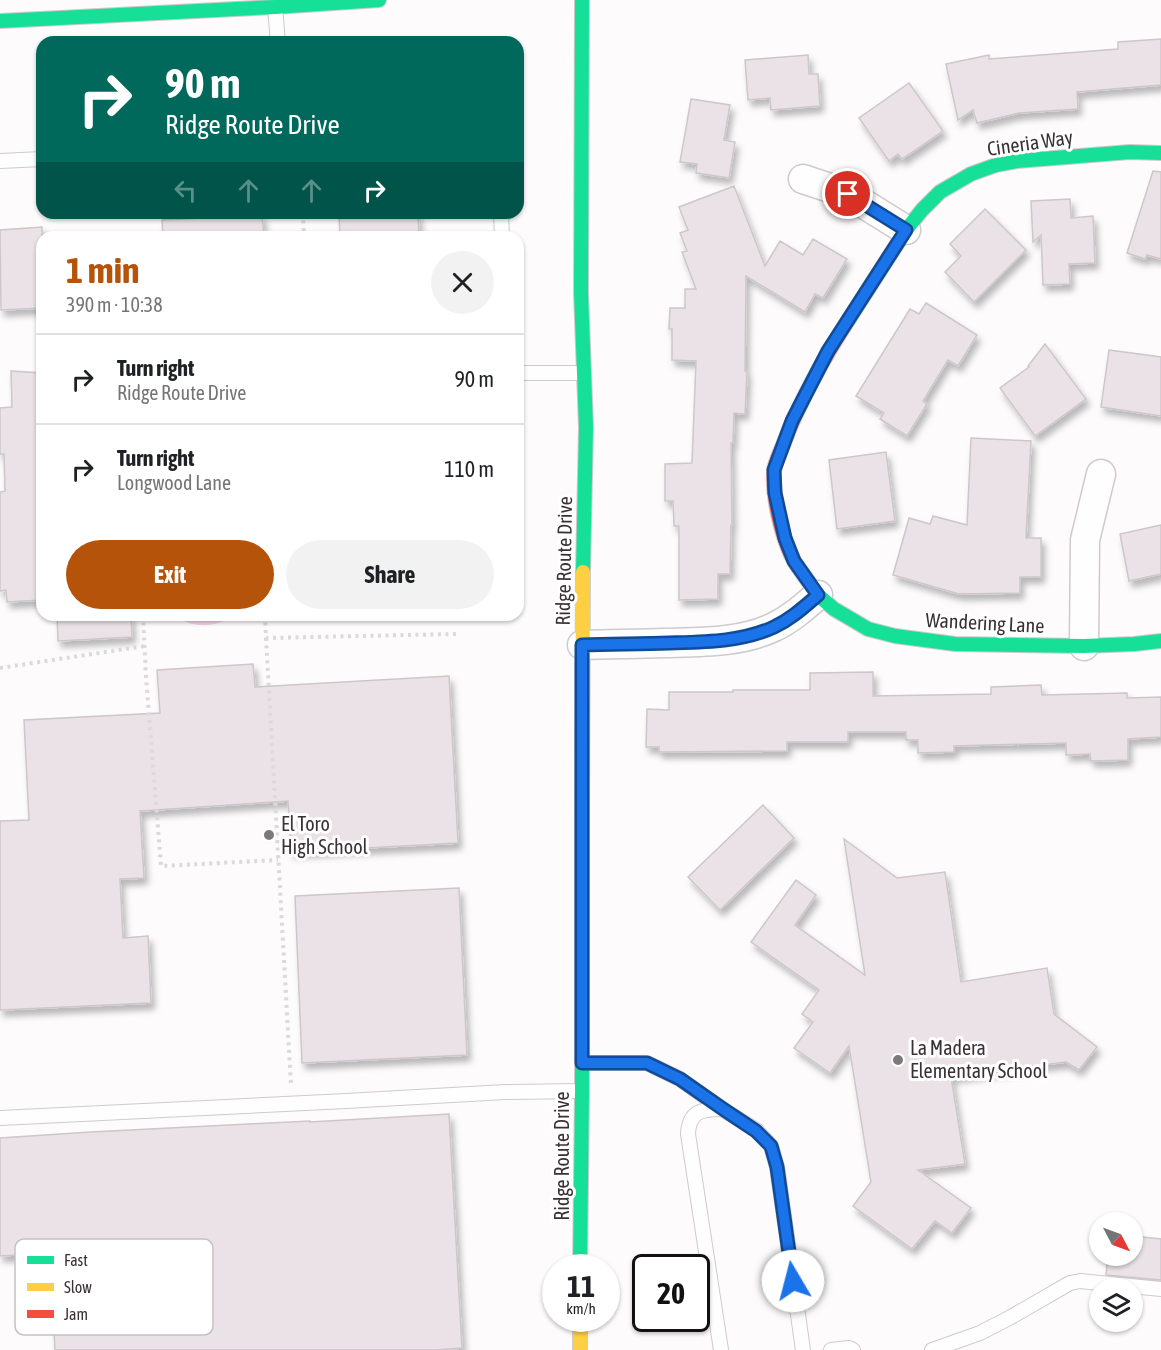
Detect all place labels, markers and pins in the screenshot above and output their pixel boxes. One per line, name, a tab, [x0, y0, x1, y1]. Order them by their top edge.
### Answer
pin	[822, 168, 873, 219]
place label: El Toro High School	[281, 812, 369, 858]
marker: El Toro High School	[262, 828, 276, 842]
place label: La Madera Elementary School	[910, 1036, 1048, 1082]
marker: La Madera Elementary School	[891, 1053, 905, 1067]

